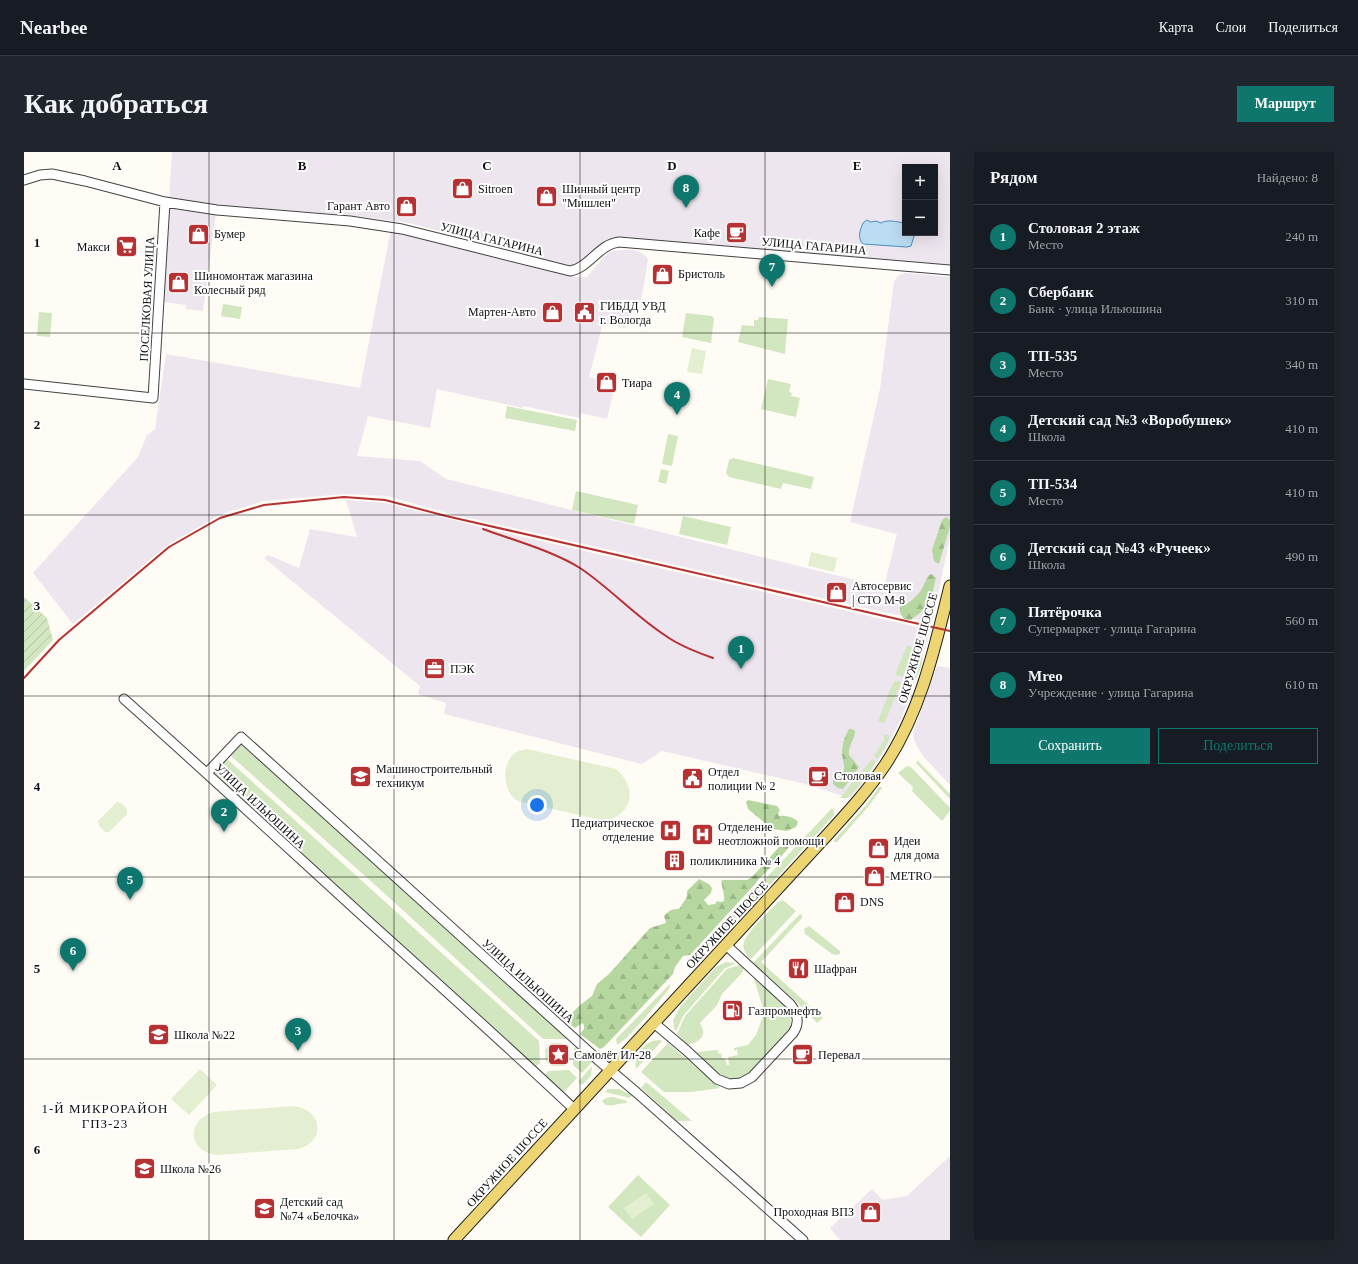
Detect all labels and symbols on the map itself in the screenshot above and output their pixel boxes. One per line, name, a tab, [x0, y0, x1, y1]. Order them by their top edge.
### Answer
text: A	[112, 158, 122, 173]
text: B	[298, 158, 307, 173]
text: C	[482, 158, 492, 173]
text: D	[667, 158, 677, 173]
text: E	[853, 158, 861, 173]
pin: 8	[673, 175, 699, 208]
shop icon: Sitroen	[449, 176, 475, 202]
place label: Sitroen	[478, 182, 513, 196]
place label: Шинный центр "Мишлен"	[562, 182, 640, 210]
shop icon: Шинный центр "Мишлен"	[533, 183, 559, 209]
shop icon: Гарант Авто	[393, 193, 419, 219]
place label: Гарант Авто	[327, 199, 390, 213]
street label: УЛИЦА ГАГАРИНА	[439, 219, 545, 259]
cafe icon: Кафе	[723, 220, 749, 246]
shop icon: Бумер	[185, 221, 211, 247]
place label: Кафе	[694, 226, 720, 240]
place label: Бумер	[214, 227, 245, 241]
supermarket icon: Макси	[113, 234, 139, 260]
street label: УЛИЦА ГАГАРИНА	[761, 234, 868, 258]
text: 1	[34, 235, 40, 250]
street label: ПОСЕЛКОВАЯ УЛИЦА	[137, 236, 157, 362]
place label: Макси	[77, 240, 111, 254]
pin: 7	[759, 254, 785, 287]
shop icon: Бристоль	[650, 261, 676, 287]
place label: Бристоль	[678, 267, 726, 281]
place label: Шиномонтаж магазина Колесный ряд	[194, 269, 313, 297]
shop icon: Шиномонтаж магазина Колесный ряд	[165, 270, 191, 296]
shop icon: Мартен-Авто	[539, 299, 565, 325]
place label: ГИБДД УВД г. Вологда	[600, 299, 666, 327]
public building icon: ГИБДД УВД г. Вологда	[572, 300, 598, 326]
place label: Мартен-Авто	[468, 305, 536, 319]
shop icon: Тиара	[594, 370, 620, 396]
place label: Тиара	[622, 376, 653, 390]
pin: 4	[664, 382, 690, 415]
text: 2	[34, 417, 40, 432]
place label: Автосервис | СТО М-8	[852, 579, 912, 607]
shop icon: Автосервис | СТО М-8	[824, 580, 850, 606]
street label: ОКРУЖНОЕ ШОССЕ	[896, 591, 940, 705]
text: 3	[34, 598, 41, 613]
pin: 1	[728, 636, 754, 669]
office icon: ПЭК	[421, 656, 447, 682]
place label: ПЭК	[450, 662, 476, 676]
street label: УЛИЦА ИЛЬЮШИНА	[212, 760, 308, 852]
place label: Машиностроительный техникум	[376, 762, 493, 790]
school or university icon: Машиностроительный техникум	[348, 763, 374, 789]
cafe icon: Столовая	[805, 763, 831, 789]
place label: Отдел полиции № 2	[708, 765, 775, 793]
public building icon: Отдел полиции № 2	[680, 766, 706, 792]
place label: Столовая	[834, 769, 882, 783]
text: 4	[34, 779, 41, 794]
your location	[527, 795, 547, 815]
pin: 2	[211, 799, 237, 832]
place label: Педиатрическое отделение	[571, 816, 654, 844]
hospital icon: Педиатрическое отделение	[657, 817, 683, 843]
place label: Отделение неотложной помощи	[718, 820, 824, 848]
hospital icon: Отделение неотложной помощи	[689, 821, 715, 847]
place label: Идеи для дома	[894, 834, 940, 862]
shop icon: Идеи для дома	[866, 835, 892, 861]
building icon: поликлиника № 4	[662, 848, 688, 874]
place label: поликлиника № 4	[690, 854, 780, 868]
shop icon: METRO	[861, 863, 887, 889]
pin: 5	[117, 867, 143, 900]
place label: METRO	[890, 869, 932, 883]
street label: ОКРУЖНОЕ ШОССЕ	[683, 878, 771, 972]
shop icon: DNS	[832, 889, 858, 915]
place label: DNS	[860, 895, 884, 909]
street label: УЛИЦА ИЛЬЮШИНА	[479, 936, 577, 1026]
pin: 6	[60, 938, 86, 971]
restaurant icon: Шафран	[786, 956, 812, 982]
text: 5	[34, 961, 41, 976]
place label: Шафран	[814, 962, 858, 976]
fuel station icon: Газпромнефть	[719, 998, 745, 1024]
place label: Газпромнефть	[748, 1004, 821, 1018]
pin: 3	[285, 1018, 311, 1051]
school or university icon: Школа №22	[145, 1022, 171, 1048]
place label: Школа №22	[174, 1028, 235, 1042]
place icon: Самолёт Ил-28	[546, 1042, 572, 1068]
cafe icon: Перевал	[790, 1042, 816, 1068]
place label: Самолёт Ил-28	[574, 1048, 651, 1062]
place label: Перевал	[818, 1048, 860, 1062]
district label: 1-Й МИКРОРАЙОН ГПЗ-23	[42, 1101, 168, 1131]
street label: ОКРУЖНОЕ ШОССЕ	[464, 1116, 550, 1210]
text: 6	[34, 1142, 41, 1157]
school or university icon: Школа №26	[131, 1156, 157, 1182]
place label: Школа №26	[160, 1162, 221, 1176]
place label: Детский сад №74 «Белочка»	[280, 1195, 359, 1223]
school or university icon: Детский сад №74 «Белочка»	[252, 1196, 278, 1222]
shop icon: Проходная ВПЗ	[857, 1199, 883, 1225]
place label: Проходная ВПЗ	[773, 1205, 854, 1219]

